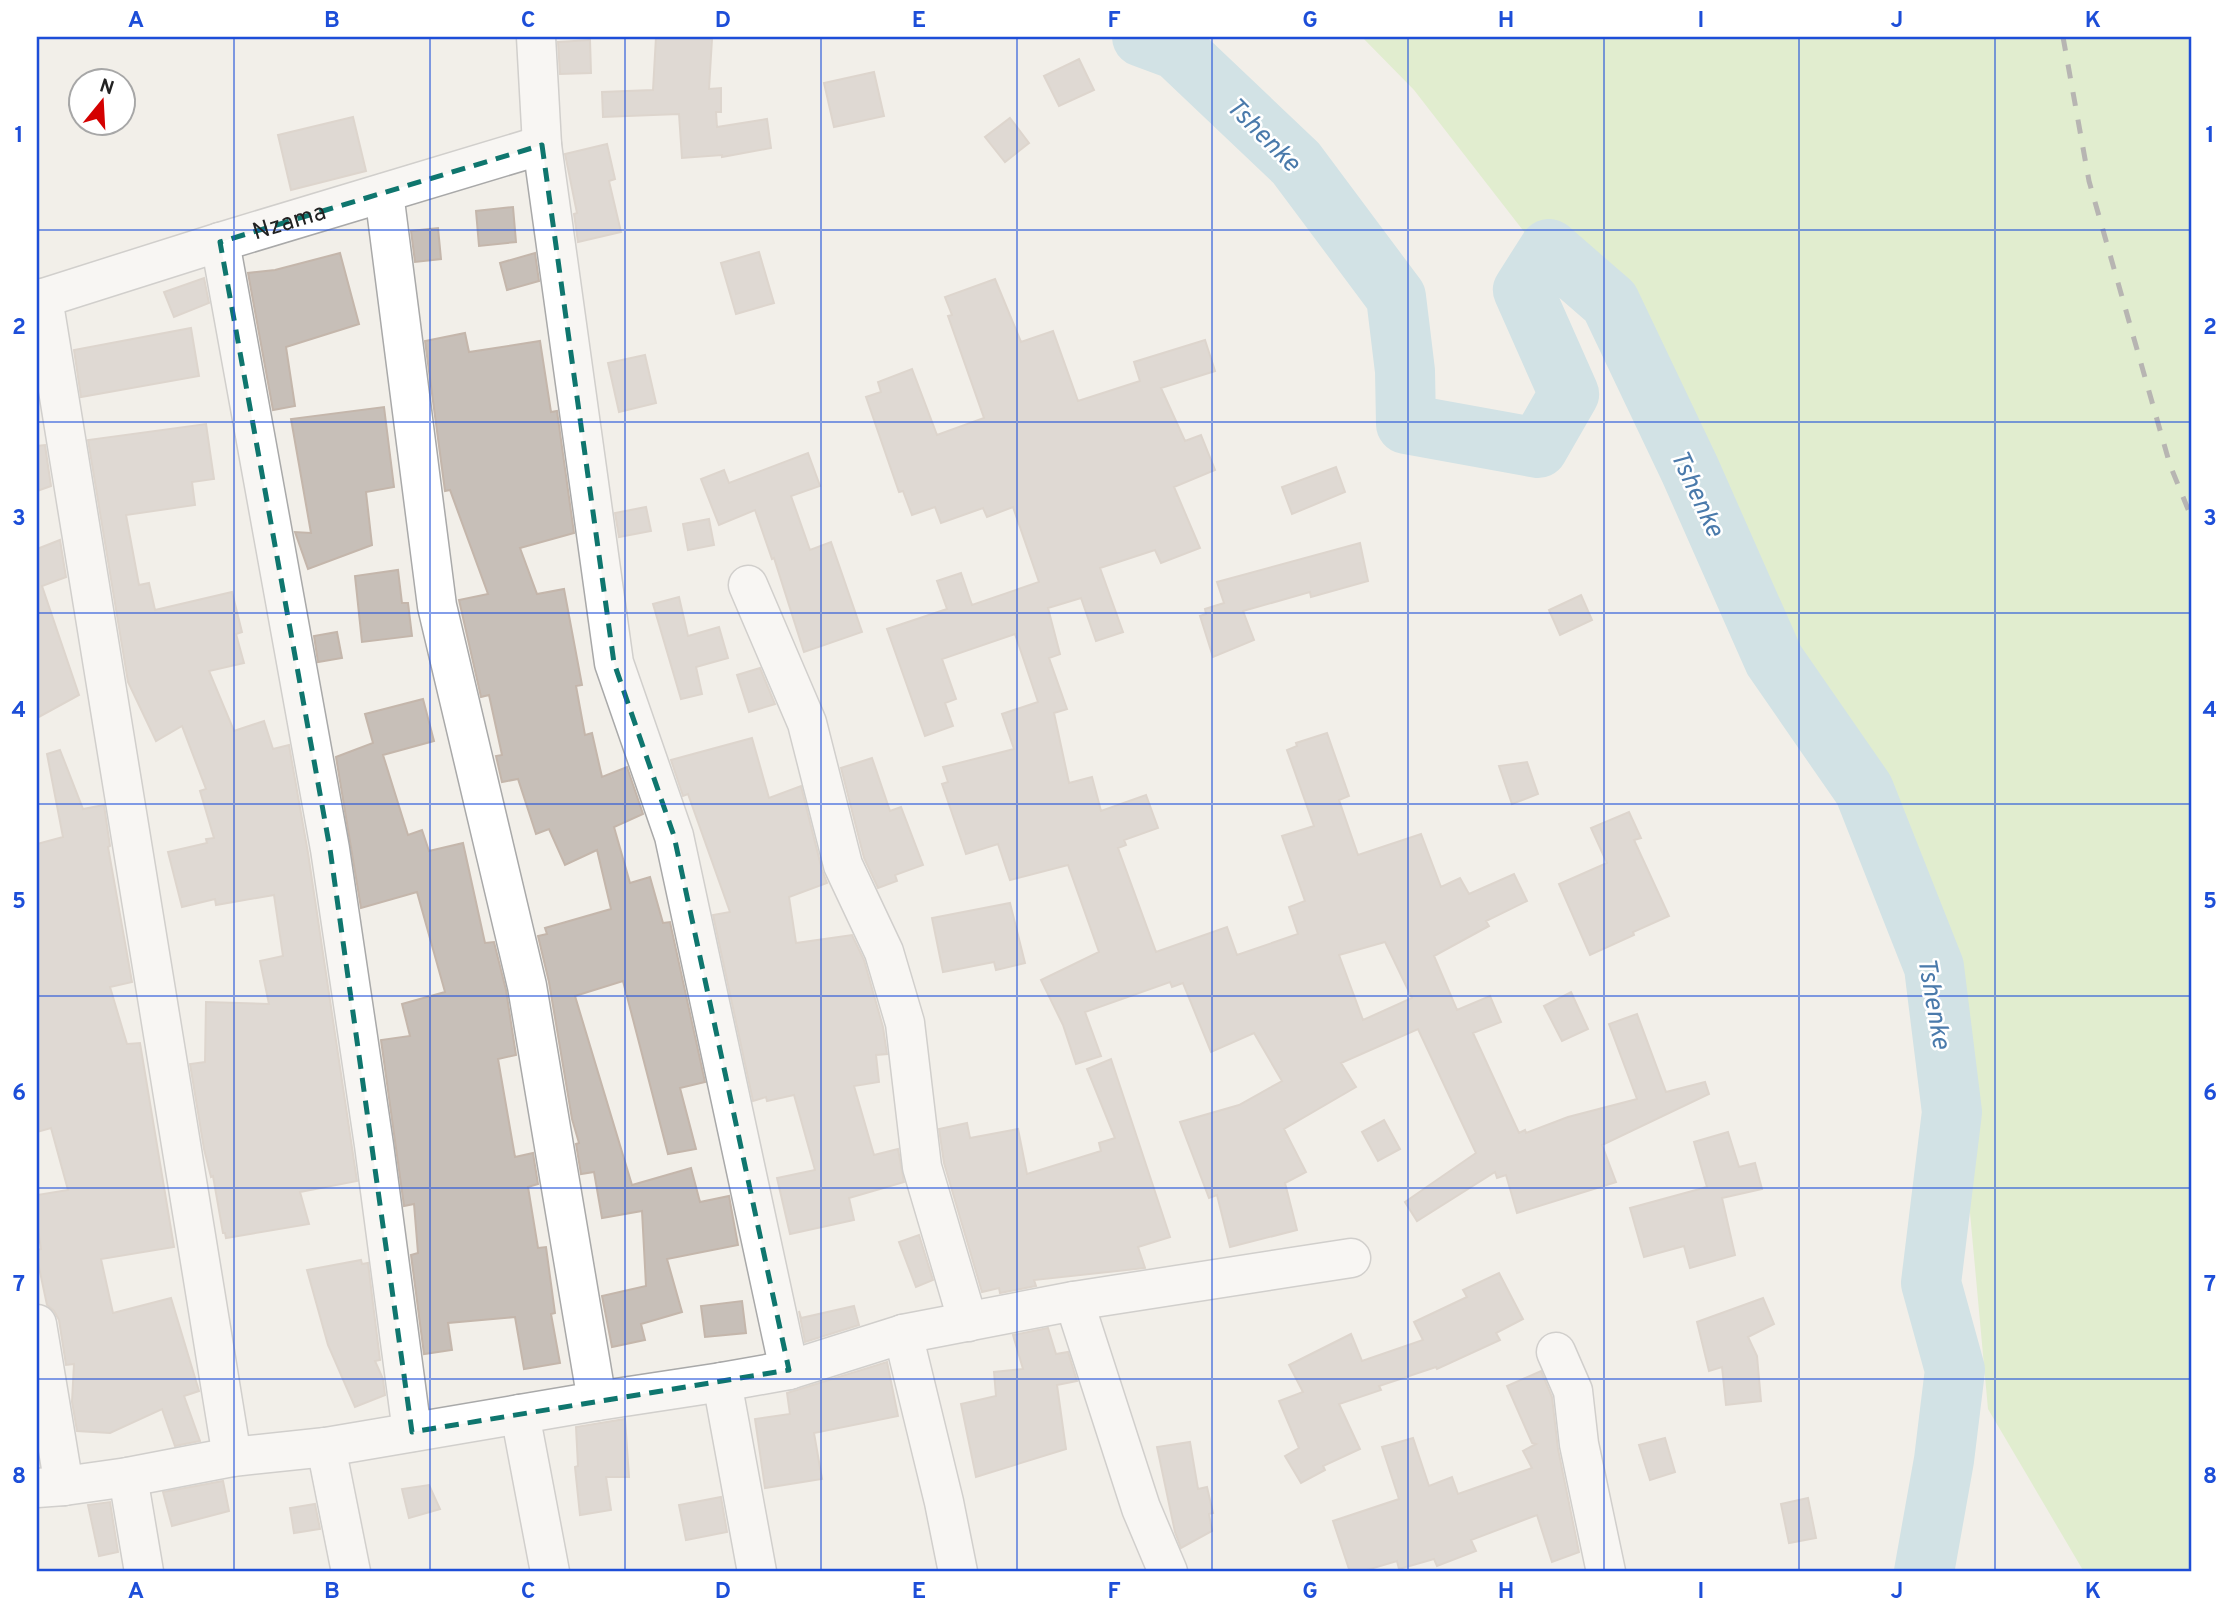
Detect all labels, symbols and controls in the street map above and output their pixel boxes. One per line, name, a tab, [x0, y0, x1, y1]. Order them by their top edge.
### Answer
text: A	[128, 7, 144, 36]
text: B	[324, 7, 340, 36]
text: C	[521, 7, 535, 36]
text: D	[715, 7, 731, 36]
text: E	[912, 7, 926, 36]
text: F	[1107, 7, 1121, 36]
text: G	[1302, 7, 1318, 36]
text: H	[1498, 7, 1514, 36]
text: I	[1698, 7, 1704, 36]
text: J	[1891, 7, 1903, 36]
text: K	[2085, 7, 2101, 36]
north arrow	[66, 66, 136, 136]
text: N	[96, 74, 117, 101]
water label: Tshenke	[1218, 92, 1307, 180]
text: 1	[14, 122, 24, 151]
text: 1	[2205, 122, 2215, 151]
street label: Nzama	[249, 198, 330, 248]
text: 2	[12, 314, 26, 343]
text: 2	[2203, 314, 2217, 343]
water label: Tshenke	[1661, 445, 1730, 543]
text: 3	[12, 505, 26, 534]
text: 3	[2203, 505, 2217, 534]
text: 4	[12, 697, 26, 726]
text: 4	[2203, 697, 2217, 726]
text: 5	[12, 888, 26, 917]
text: 5	[2203, 888, 2217, 917]
water label: Tshenke	[1908, 955, 1957, 1052]
text: 6	[12, 1080, 26, 1109]
text: 6	[2203, 1080, 2217, 1109]
text: 7	[13, 1271, 25, 1300]
text: 7	[2204, 1271, 2216, 1300]
text: 8	[12, 1463, 26, 1492]
text: 8	[2203, 1463, 2217, 1492]
text: A	[128, 1578, 144, 1607]
text: B	[324, 1578, 340, 1607]
text: C	[521, 1578, 535, 1607]
text: D	[715, 1578, 731, 1607]
text: E	[912, 1578, 926, 1607]
text: F	[1107, 1578, 1121, 1607]
text: G	[1302, 1578, 1318, 1607]
text: H	[1498, 1578, 1514, 1607]
text: I	[1698, 1578, 1704, 1607]
text: J	[1891, 1578, 1903, 1607]
text: K	[2085, 1578, 2101, 1607]

